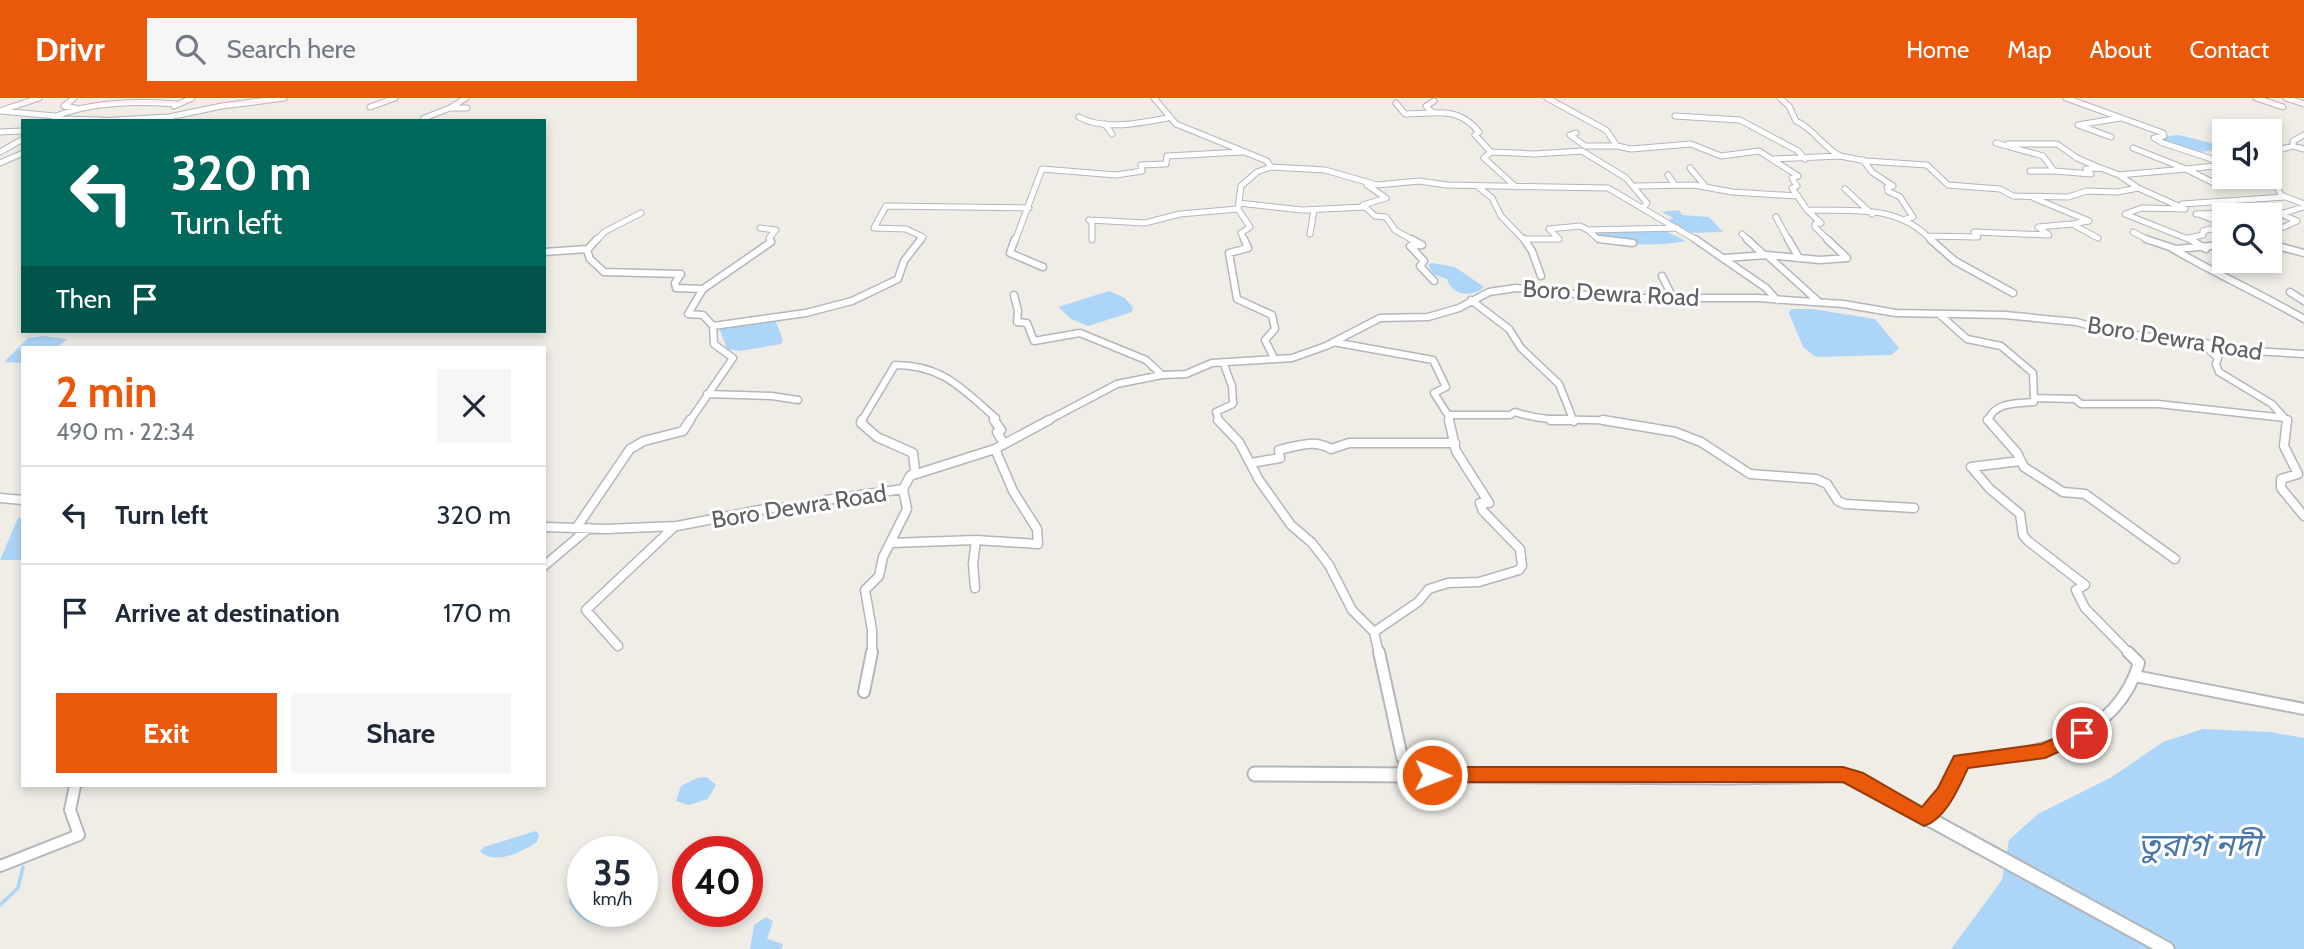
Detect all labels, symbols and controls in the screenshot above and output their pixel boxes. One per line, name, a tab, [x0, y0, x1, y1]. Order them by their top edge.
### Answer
search box	[147, 18, 637, 81]
text: Drivr	[35, 29, 105, 69]
icon: search	[171, 30, 209, 68]
text: Search here	[227, 33, 356, 65]
text: Home	[1906, 35, 1969, 64]
text: Map	[2007, 35, 2052, 64]
text: About	[2090, 35, 2152, 64]
text: Contact	[2190, 35, 2269, 64]
map controls	[2212, 119, 2282, 273]
button: sound	[2212, 119, 2282, 189]
text: 320 m	[171, 143, 312, 202]
icon: left	[56, 147, 147, 238]
text: Turn left	[171, 203, 282, 242]
button: search	[2212, 203, 2282, 273]
street label: Boro Dewra Road	[1522, 274, 1700, 312]
icon: arrive	[126, 280, 164, 318]
text: Then	[56, 283, 112, 315]
street label: Boro Dewra Road	[2085, 310, 2265, 366]
text: 2 min	[56, 366, 157, 418]
button: close	[437, 369, 511, 443]
text: 490 m · 22:34	[56, 418, 194, 446]
street label: Boro Dewra Road	[709, 478, 889, 534]
icon: left	[56, 496, 94, 534]
text: Turn left	[115, 499, 208, 531]
text: 320 m	[437, 499, 511, 531]
icon: arrive	[56, 594, 94, 632]
text: Arrive at destination	[115, 597, 340, 629]
text: 170 m	[443, 597, 511, 629]
button: Exit	[56, 693, 277, 773]
button: Share	[291, 693, 511, 773]
pin	[2052, 703, 2112, 763]
icon: arrive	[2063, 714, 2101, 752]
position arrow	[1395, 738, 1469, 812]
water label: তুরাগ নদী	[2138, 825, 2266, 864]
speed limit sign: 40	[672, 836, 763, 927]
text: 35	[594, 851, 631, 894]
text: km/h	[593, 888, 632, 910]

